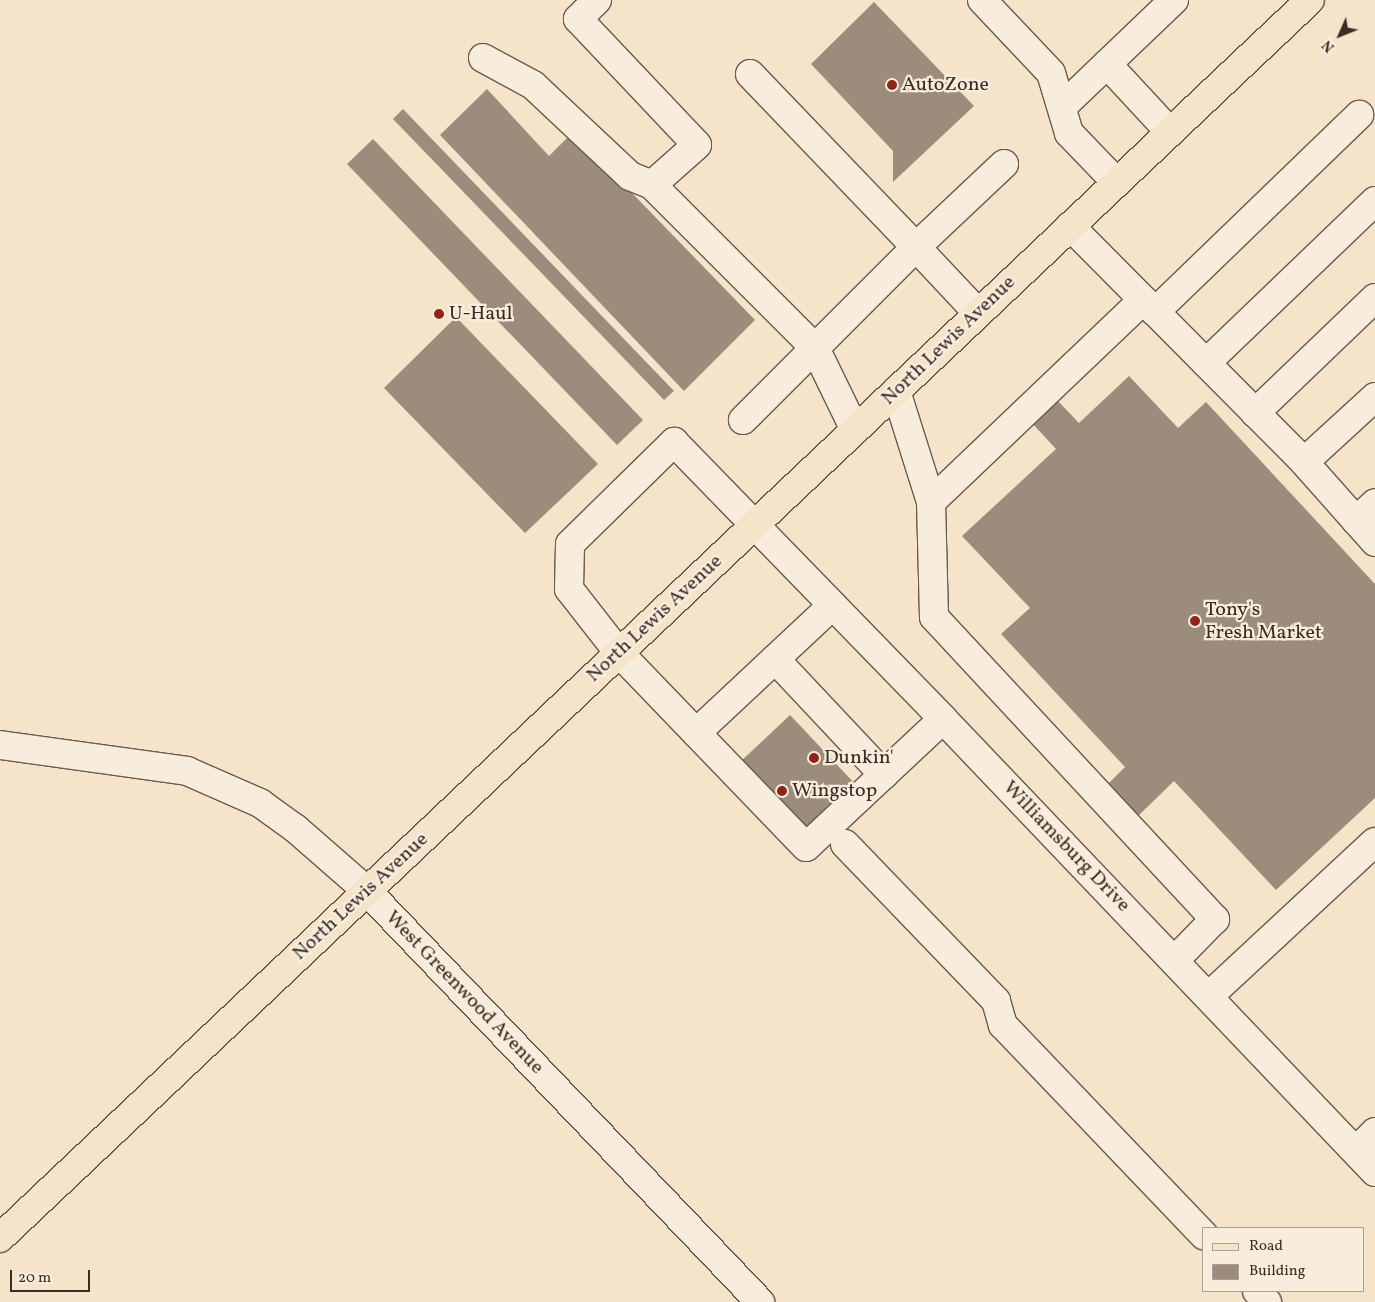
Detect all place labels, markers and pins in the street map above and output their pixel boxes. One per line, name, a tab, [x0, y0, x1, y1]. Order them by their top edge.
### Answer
place label: AutoZone	[902, 73, 989, 97]
marker: AutoZone	[886, 79, 898, 91]
place label: U-Haul	[449, 302, 513, 326]
marker: U-Haul	[433, 308, 445, 320]
place label: Tony's Fresh Market	[1205, 598, 1322, 645]
marker: Tony's Fresh Market	[1189, 615, 1201, 627]
place label: Dunkin'	[824, 746, 894, 770]
marker: Dunkin'	[808, 752, 820, 764]
place label: Wingstop	[792, 779, 877, 803]
marker: Wingstop	[776, 785, 788, 797]

